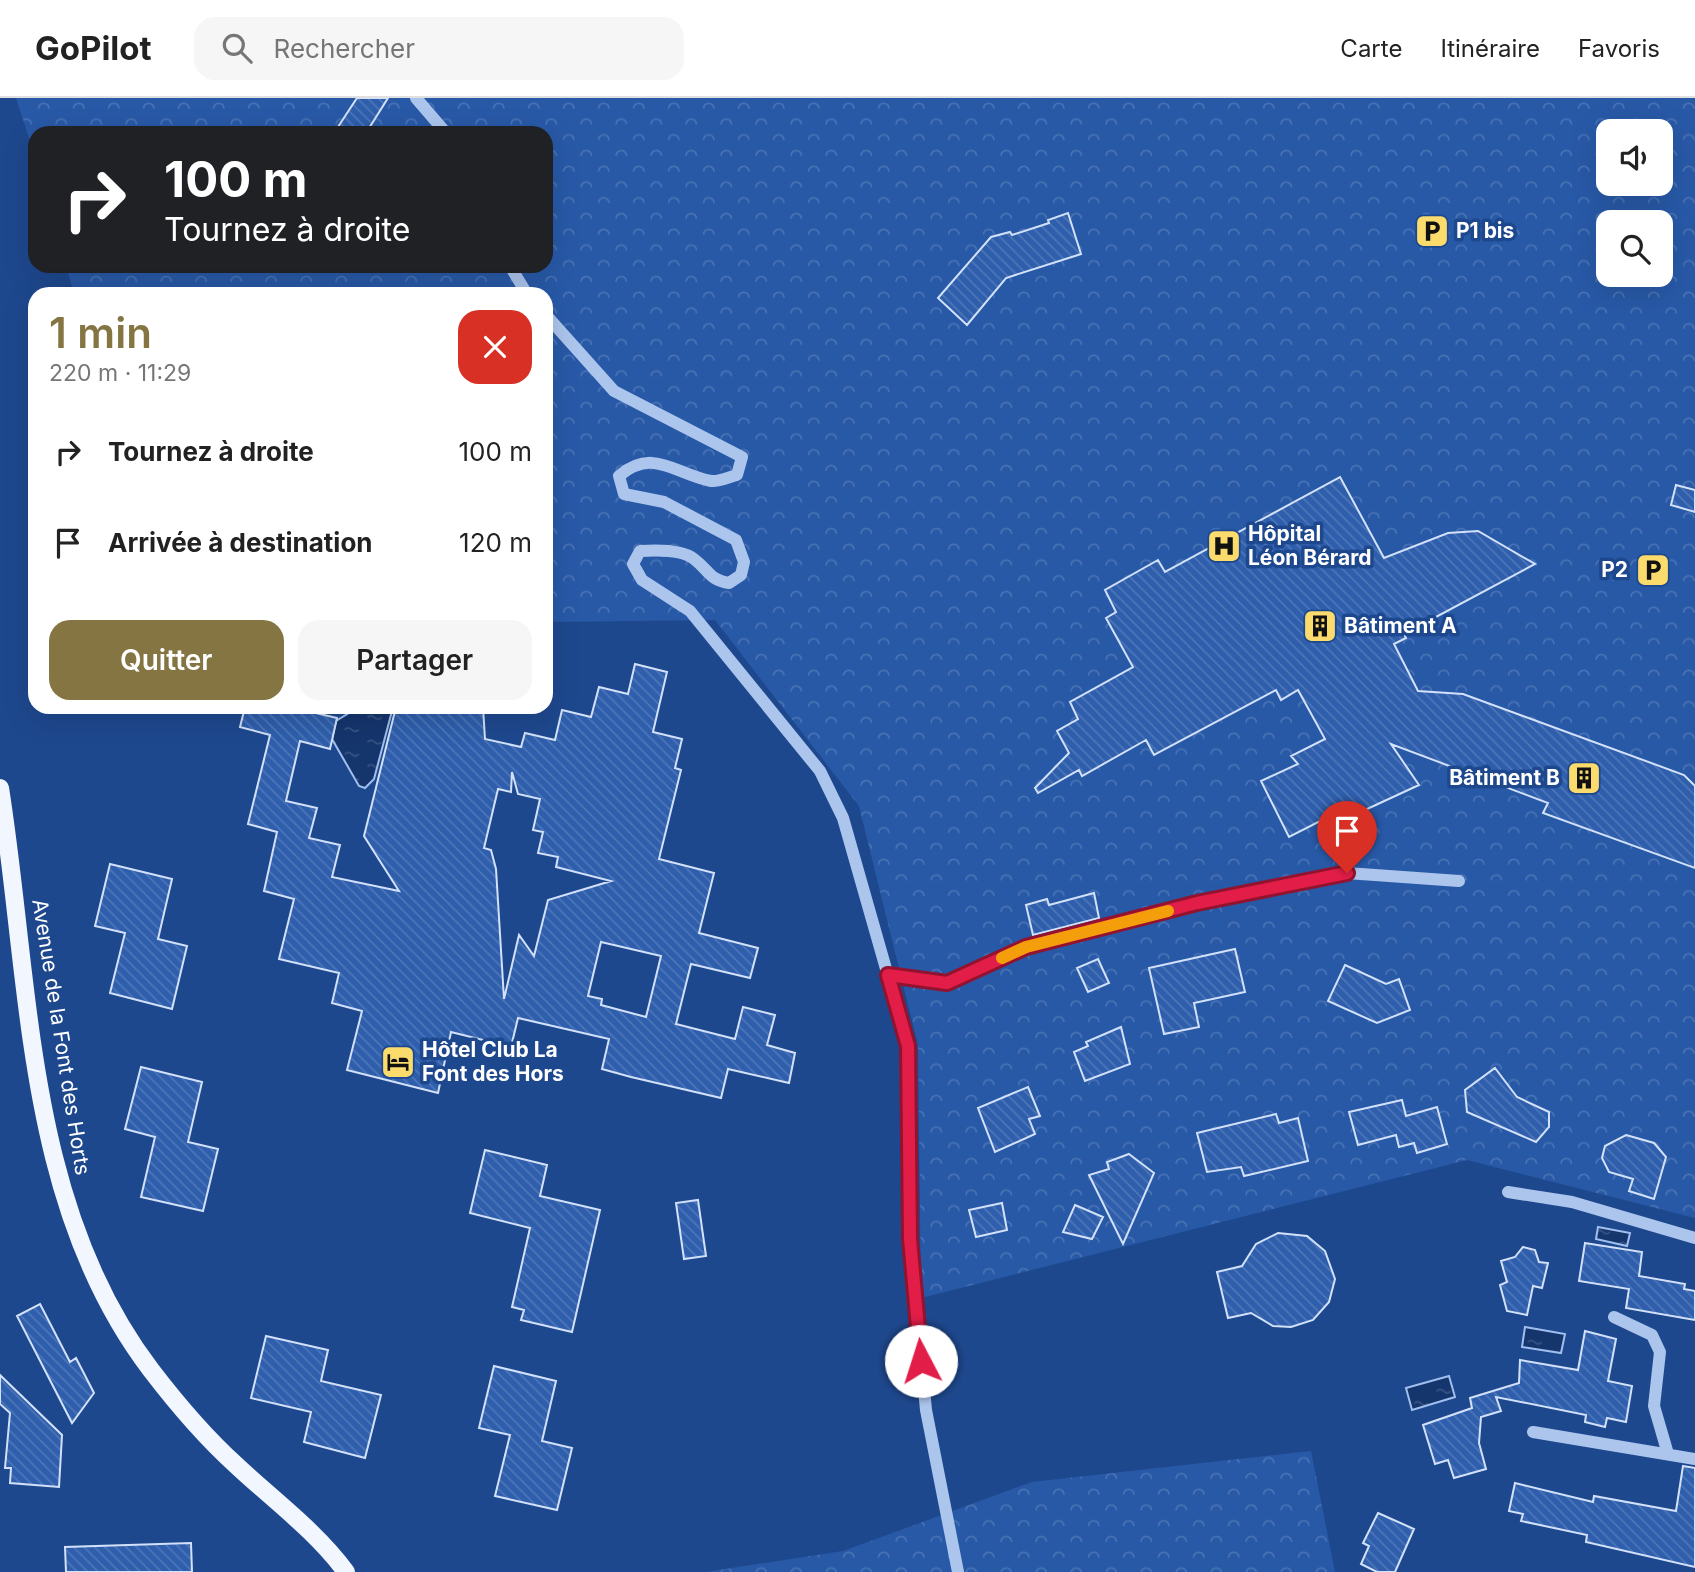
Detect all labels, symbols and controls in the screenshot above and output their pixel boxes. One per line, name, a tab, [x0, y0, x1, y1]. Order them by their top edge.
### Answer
search box	[194, 17, 684, 80]
text: GoPilot	[35, 28, 152, 68]
icon: search	[218, 29, 256, 67]
text: Rechercher	[274, 33, 415, 64]
text: Carte	[1340, 34, 1402, 63]
text: Itinéraire	[1440, 34, 1540, 63]
text: Favoris	[1578, 34, 1660, 63]
map controls	[1596, 119, 1673, 287]
button: sound	[1596, 119, 1673, 196]
text: 100 m	[164, 150, 308, 209]
icon: right	[49, 154, 140, 245]
text: Tournez à droite	[164, 210, 410, 249]
button: search	[1596, 210, 1673, 287]
parking icon: P1 bis	[1413, 212, 1451, 250]
place label: P1 bis	[1456, 218, 1514, 243]
text: 1 min	[49, 307, 152, 358]
button: close	[458, 310, 532, 384]
text: 220 m · 11:29	[49, 359, 191, 387]
icon: right	[49, 433, 87, 471]
text: Tournez à droite	[108, 436, 314, 467]
text: 100 m	[459, 436, 532, 467]
place label: Hôpital Léon Bérard	[1248, 521, 1371, 570]
icon: arrive	[49, 524, 87, 562]
text: Arrivée à destination	[108, 527, 373, 558]
text: 120 m	[459, 527, 532, 558]
hospital icon: Hôpital Léon Bérard	[1205, 527, 1243, 565]
parking icon: P2	[1634, 551, 1672, 589]
place label: P2	[1601, 557, 1628, 582]
building icon: Bâtiment A	[1301, 607, 1339, 645]
place label: Bâtiment A	[1344, 613, 1457, 638]
button: Quitter	[49, 620, 284, 700]
button: Partager	[298, 620, 532, 700]
building icon: Bâtiment B	[1565, 759, 1603, 797]
place label: Bâtiment B	[1449, 765, 1560, 790]
pin	[1317, 801, 1377, 873]
icon: arrive	[1328, 812, 1366, 850]
street label: Avenue de la Font des Horts	[27, 897, 96, 1177]
place label: Hôtel Club La Font des Hors	[422, 1037, 564, 1086]
hotel icon: Hôtel Club La Font des Hors	[379, 1043, 417, 1081]
position arrow	[884, 1324, 958, 1398]

